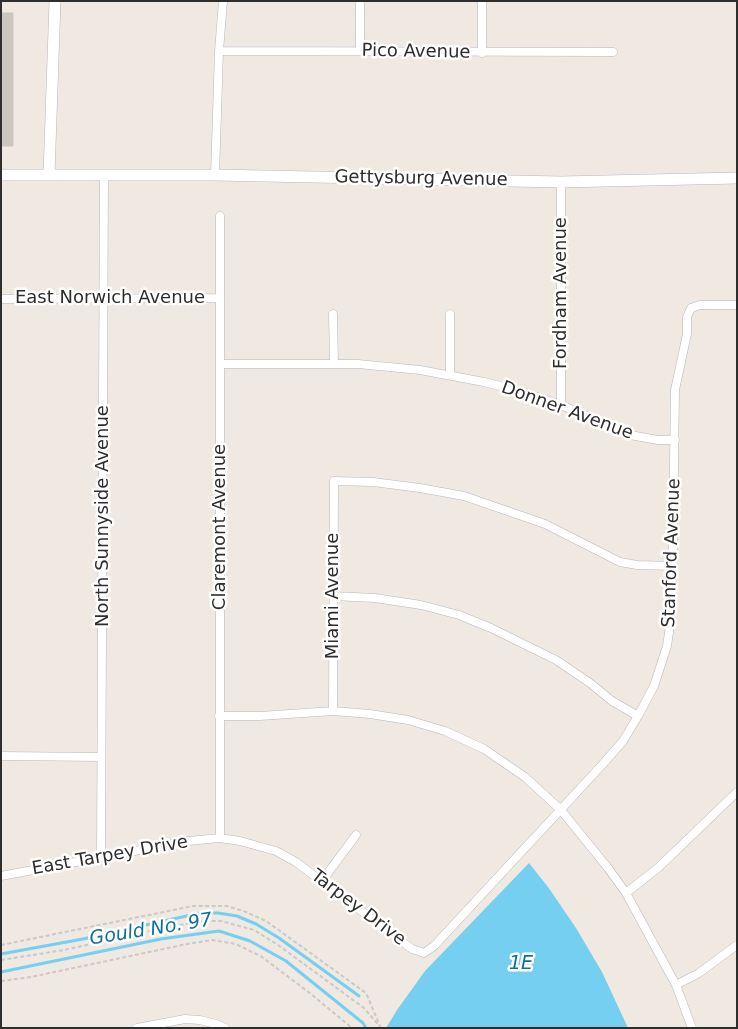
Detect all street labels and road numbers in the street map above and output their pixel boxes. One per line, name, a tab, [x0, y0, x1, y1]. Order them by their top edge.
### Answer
street label: Pico Avenue	[361, 40, 471, 64]
street label: Gettysburg Avenue	[334, 167, 508, 191]
street label: Fordham Avenue	[550, 217, 572, 369]
street label: East Norwich Avenue	[15, 287, 205, 309]
street label: Donner Avenue	[498, 377, 636, 445]
street label: North Sunnyside Avenue	[92, 405, 114, 627]
street label: Claremont Avenue	[209, 444, 231, 610]
street label: Stanford Avenue	[659, 478, 685, 628]
street label: Miami Avenue	[322, 533, 344, 659]
street label: East Tarpey Drive	[30, 832, 190, 880]
street label: Tarpey Drive	[306, 865, 410, 951]

